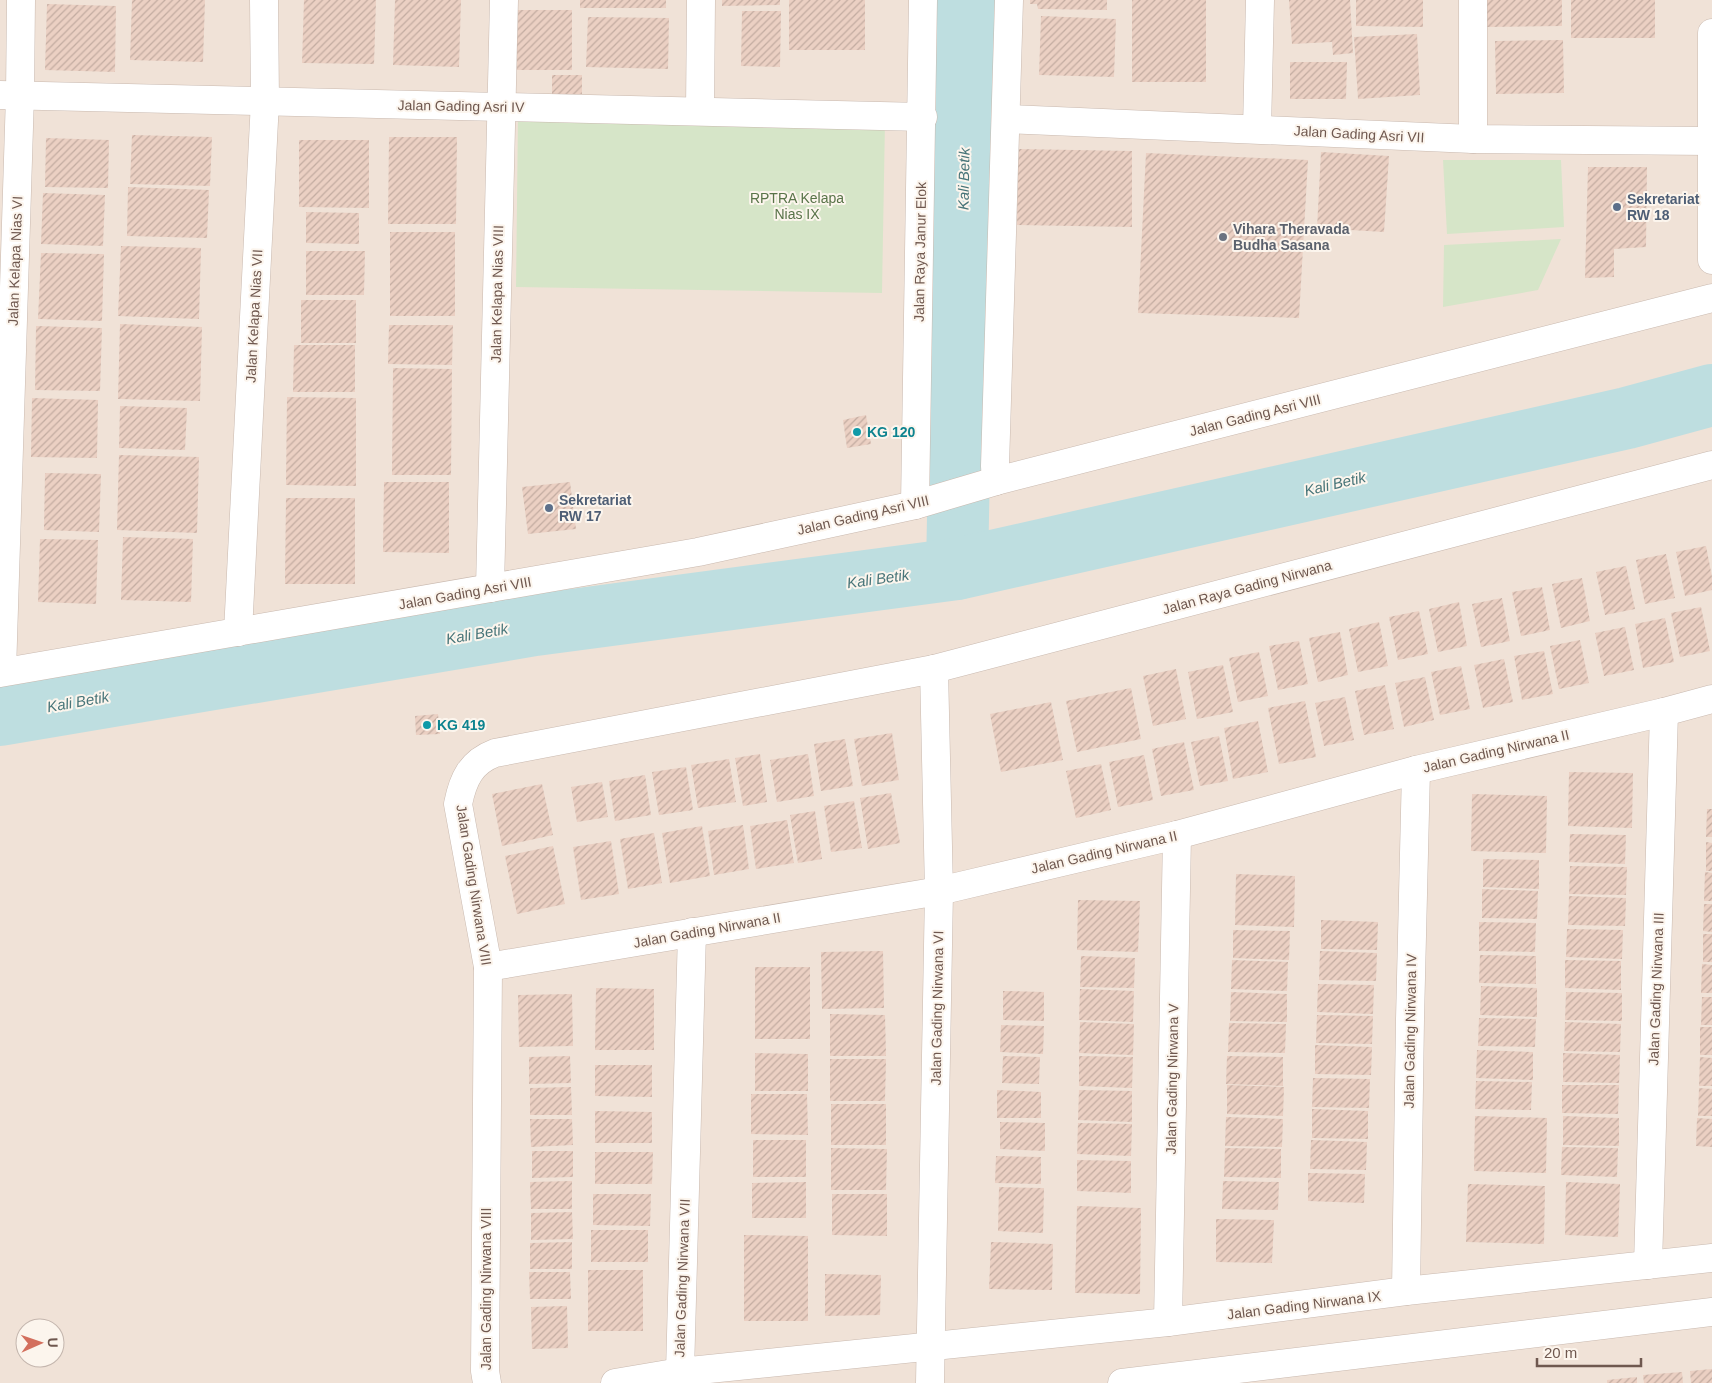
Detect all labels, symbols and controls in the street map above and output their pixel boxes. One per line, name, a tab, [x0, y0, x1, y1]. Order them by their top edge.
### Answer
street label: Jalan Gading Asri IV	[397, 97, 525, 115]
street label: Jalan Gading Asri VII	[1293, 123, 1425, 145]
water label: Kali Betik	[954, 146, 973, 210]
street label: Jalan Raya Janur Elok	[911, 181, 929, 322]
park label: RPTRA Kelapa Nias IX	[750, 190, 844, 222]
place label: Sekretariat RW 18	[1627, 191, 1700, 223]
street label: Jalan Kelapa Nias VI	[5, 196, 25, 326]
marker: Sekretariat RW 18	[1611, 201, 1623, 213]
place label: Vihara Theravada Budha Sasana	[1233, 221, 1350, 253]
street label: Jalan Kelapa Nias VIII	[488, 225, 506, 363]
marker: Vihara Theravada Budha Sasana	[1217, 231, 1229, 243]
street label: Jalan Kelapa Nias VII	[243, 249, 265, 383]
street label: Jalan Gading Asri VIII	[1188, 391, 1322, 439]
place label: KG 120	[867, 424, 915, 440]
marker: KG 120	[851, 426, 863, 438]
water label: Kali Betik	[1303, 468, 1369, 499]
place label: Sekretariat RW 17	[559, 492, 632, 524]
street label: Jalan Gading Asri VIII	[796, 492, 930, 538]
marker: Sekretariat RW 17	[543, 502, 555, 514]
street label: Jalan Raya Gading Nirwana	[1161, 557, 1333, 617]
water label: Kali Betik	[846, 566, 912, 591]
street label: Jalan Gading Asri VIII	[397, 573, 533, 613]
water label: Kali Betik	[445, 619, 511, 647]
water label: Kali Betik	[46, 687, 112, 715]
place label: KG 419	[437, 717, 485, 733]
marker: KG 419	[421, 719, 433, 731]
street label: Jalan Gading Nirwana II	[1421, 726, 1571, 776]
street label: Jalan Gading Nirwana VIII	[453, 803, 495, 967]
street label: Jalan Gading Nirwana II	[1029, 827, 1179, 877]
street label: Jalan Gading Nirwana II	[632, 909, 782, 951]
street label: Jalan Gading Nirwana III	[1645, 912, 1667, 1066]
street label: Jalan Gading Nirwana VI	[928, 930, 946, 1086]
street label: Jalan Gading Nirwana IV	[1401, 953, 1419, 1109]
street label: Jalan Gading Nirwana V	[1163, 1003, 1181, 1155]
street label: Jalan Gading Nirwana VII	[671, 1198, 693, 1358]
street label: Jalan Gading Nirwana VIII	[478, 1208, 494, 1370]
street label: Jalan Gading Nirwana IX	[1226, 1288, 1382, 1322]
north arrow	[15, 1318, 65, 1368]
scale bar	[1537, 1336, 1641, 1368]
text: U	[45, 1337, 61, 1348]
text: 20 m	[1544, 1344, 1577, 1361]

